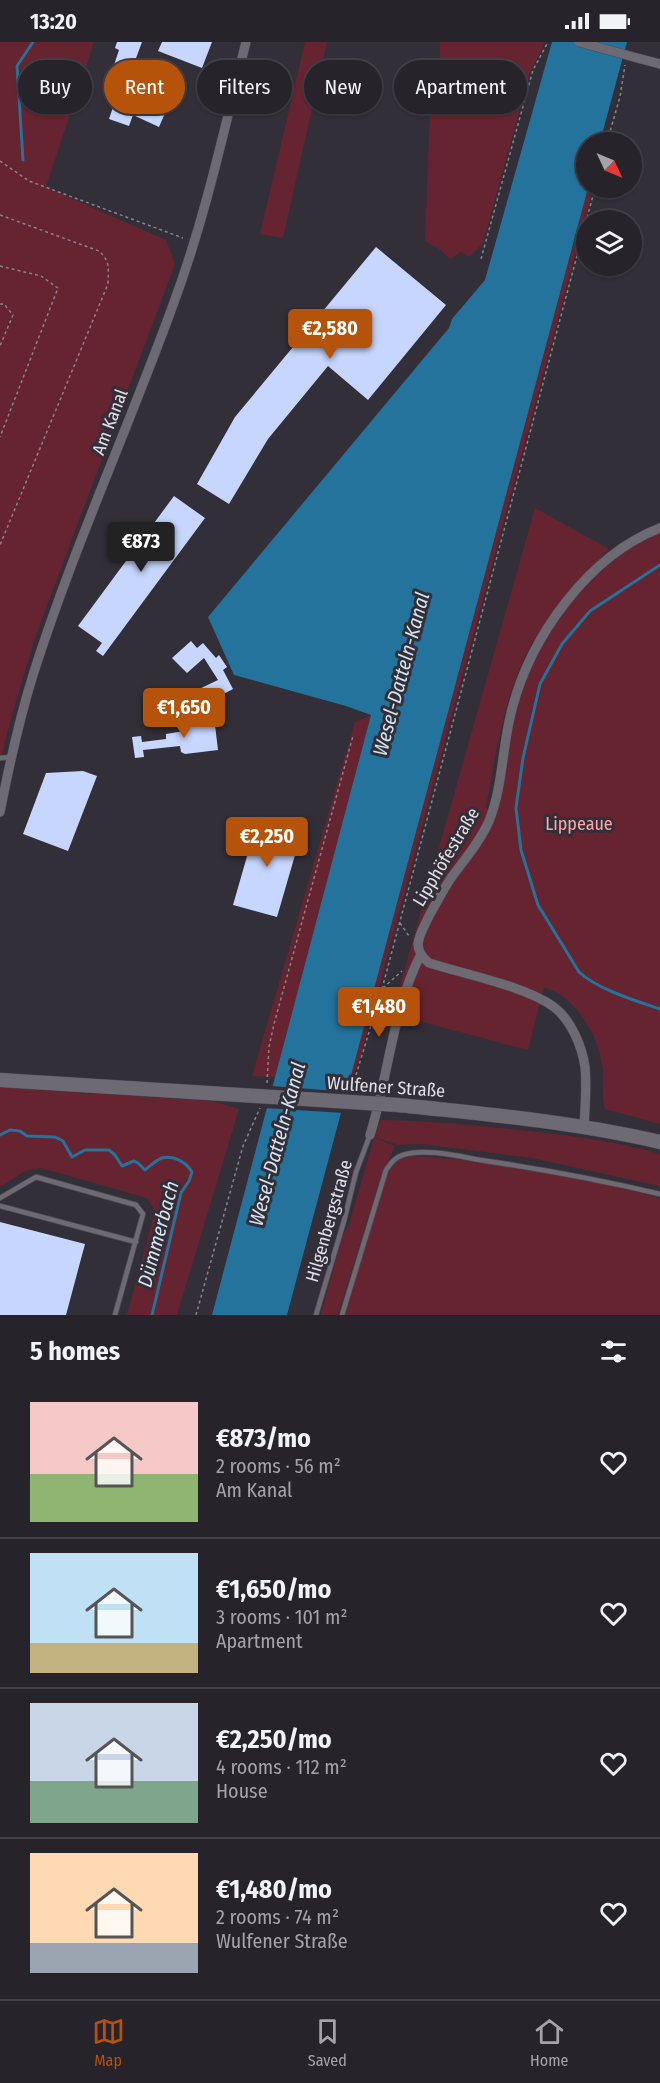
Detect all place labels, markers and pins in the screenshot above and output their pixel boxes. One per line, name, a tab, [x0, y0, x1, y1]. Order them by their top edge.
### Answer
pin: €2,580	[281, 309, 379, 360]
pin: €873	[105, 522, 177, 573]
pin: €1,650	[135, 688, 233, 739]
pin: €2,250	[218, 817, 316, 868]
pin: €1,480	[330, 987, 428, 1038]

